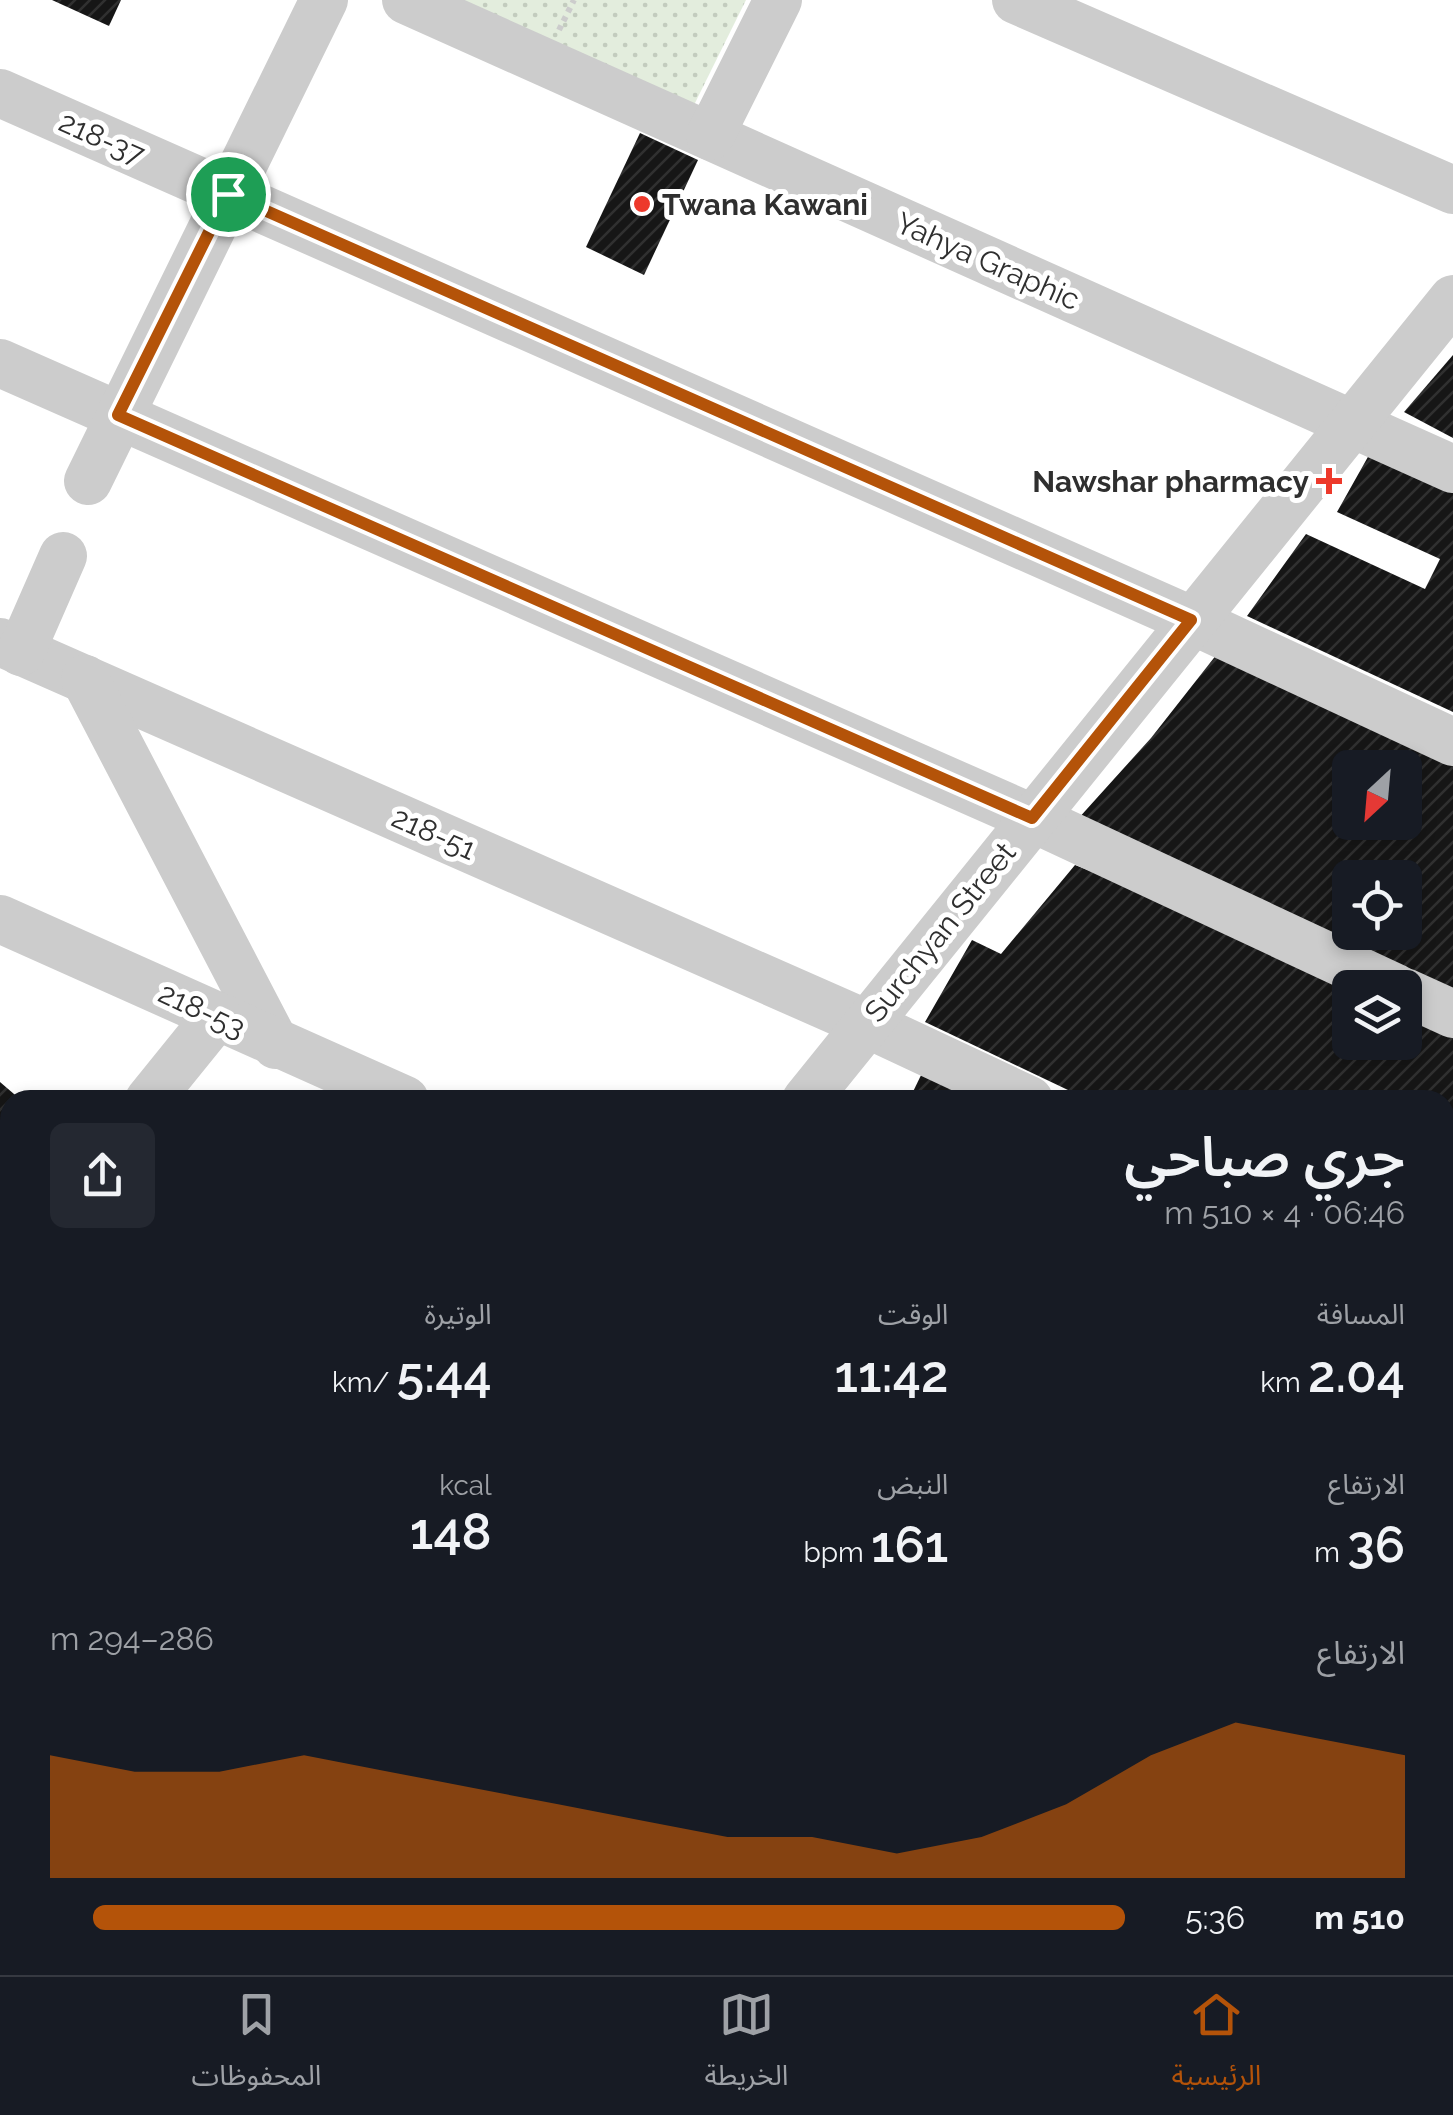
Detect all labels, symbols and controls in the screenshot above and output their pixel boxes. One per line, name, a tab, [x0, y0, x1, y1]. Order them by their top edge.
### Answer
street label: 218-37	[54, 104, 150, 172]
pin	[186, 152, 271, 237]
icon: arrive	[201, 167, 256, 222]
place label: Twana Kawani	[662, 187, 868, 222]
marker: Twana Kawani	[631, 193, 653, 215]
street label: Yahya Graphic	[891, 205, 1085, 317]
place label: Nawshar pharmacy	[1032, 464, 1309, 499]
marker: Nawshar pharmacy	[1318, 470, 1340, 492]
north arrow	[1332, 750, 1422, 840]
map controls	[1332, 750, 1422, 1060]
street label: 218-51	[387, 799, 482, 867]
street label: Surchyan Street	[857, 835, 1023, 1029]
button: locate	[1332, 860, 1422, 950]
button: layers	[1332, 970, 1422, 1060]
street label: 218-53	[153, 975, 251, 1045]
button: share	[50, 1123, 155, 1228]
text: جري صباحي	[1124, 1124, 1405, 1189]
text: 06:46 · 4 × 510 m	[1164, 1194, 1405, 1231]
text: الوتيرة	[424, 1298, 492, 1331]
text: الوقت	[878, 1298, 948, 1331]
text: المسافة	[1317, 1298, 1405, 1331]
text: 5:44	[397, 1345, 492, 1404]
text: 11:42	[834, 1345, 948, 1404]
text: 2.04	[1308, 1345, 1405, 1404]
text: /km	[332, 1366, 397, 1399]
text: km	[1260, 1366, 1308, 1399]
text: النبض	[877, 1468, 948, 1501]
text: الارتفاع	[1328, 1468, 1405, 1501]
text: kcal	[439, 1469, 492, 1502]
text: 148	[410, 1502, 492, 1561]
text: 161	[871, 1515, 948, 1574]
text: 36	[1347, 1515, 1405, 1574]
text: bpm	[803, 1536, 871, 1569]
text: m	[1314, 1536, 1347, 1569]
text: 286–294 m	[50, 1620, 214, 1657]
text: الارتفاع	[1317, 1634, 1405, 1671]
text: 5:36	[1185, 1899, 1245, 1936]
text: 510 m	[1314, 1899, 1405, 1936]
tab: المحفوظات	[192, 1987, 322, 2106]
tab: الخريطة	[705, 1987, 788, 2106]
tab: الرئيسية	[1171, 1987, 1261, 2106]

